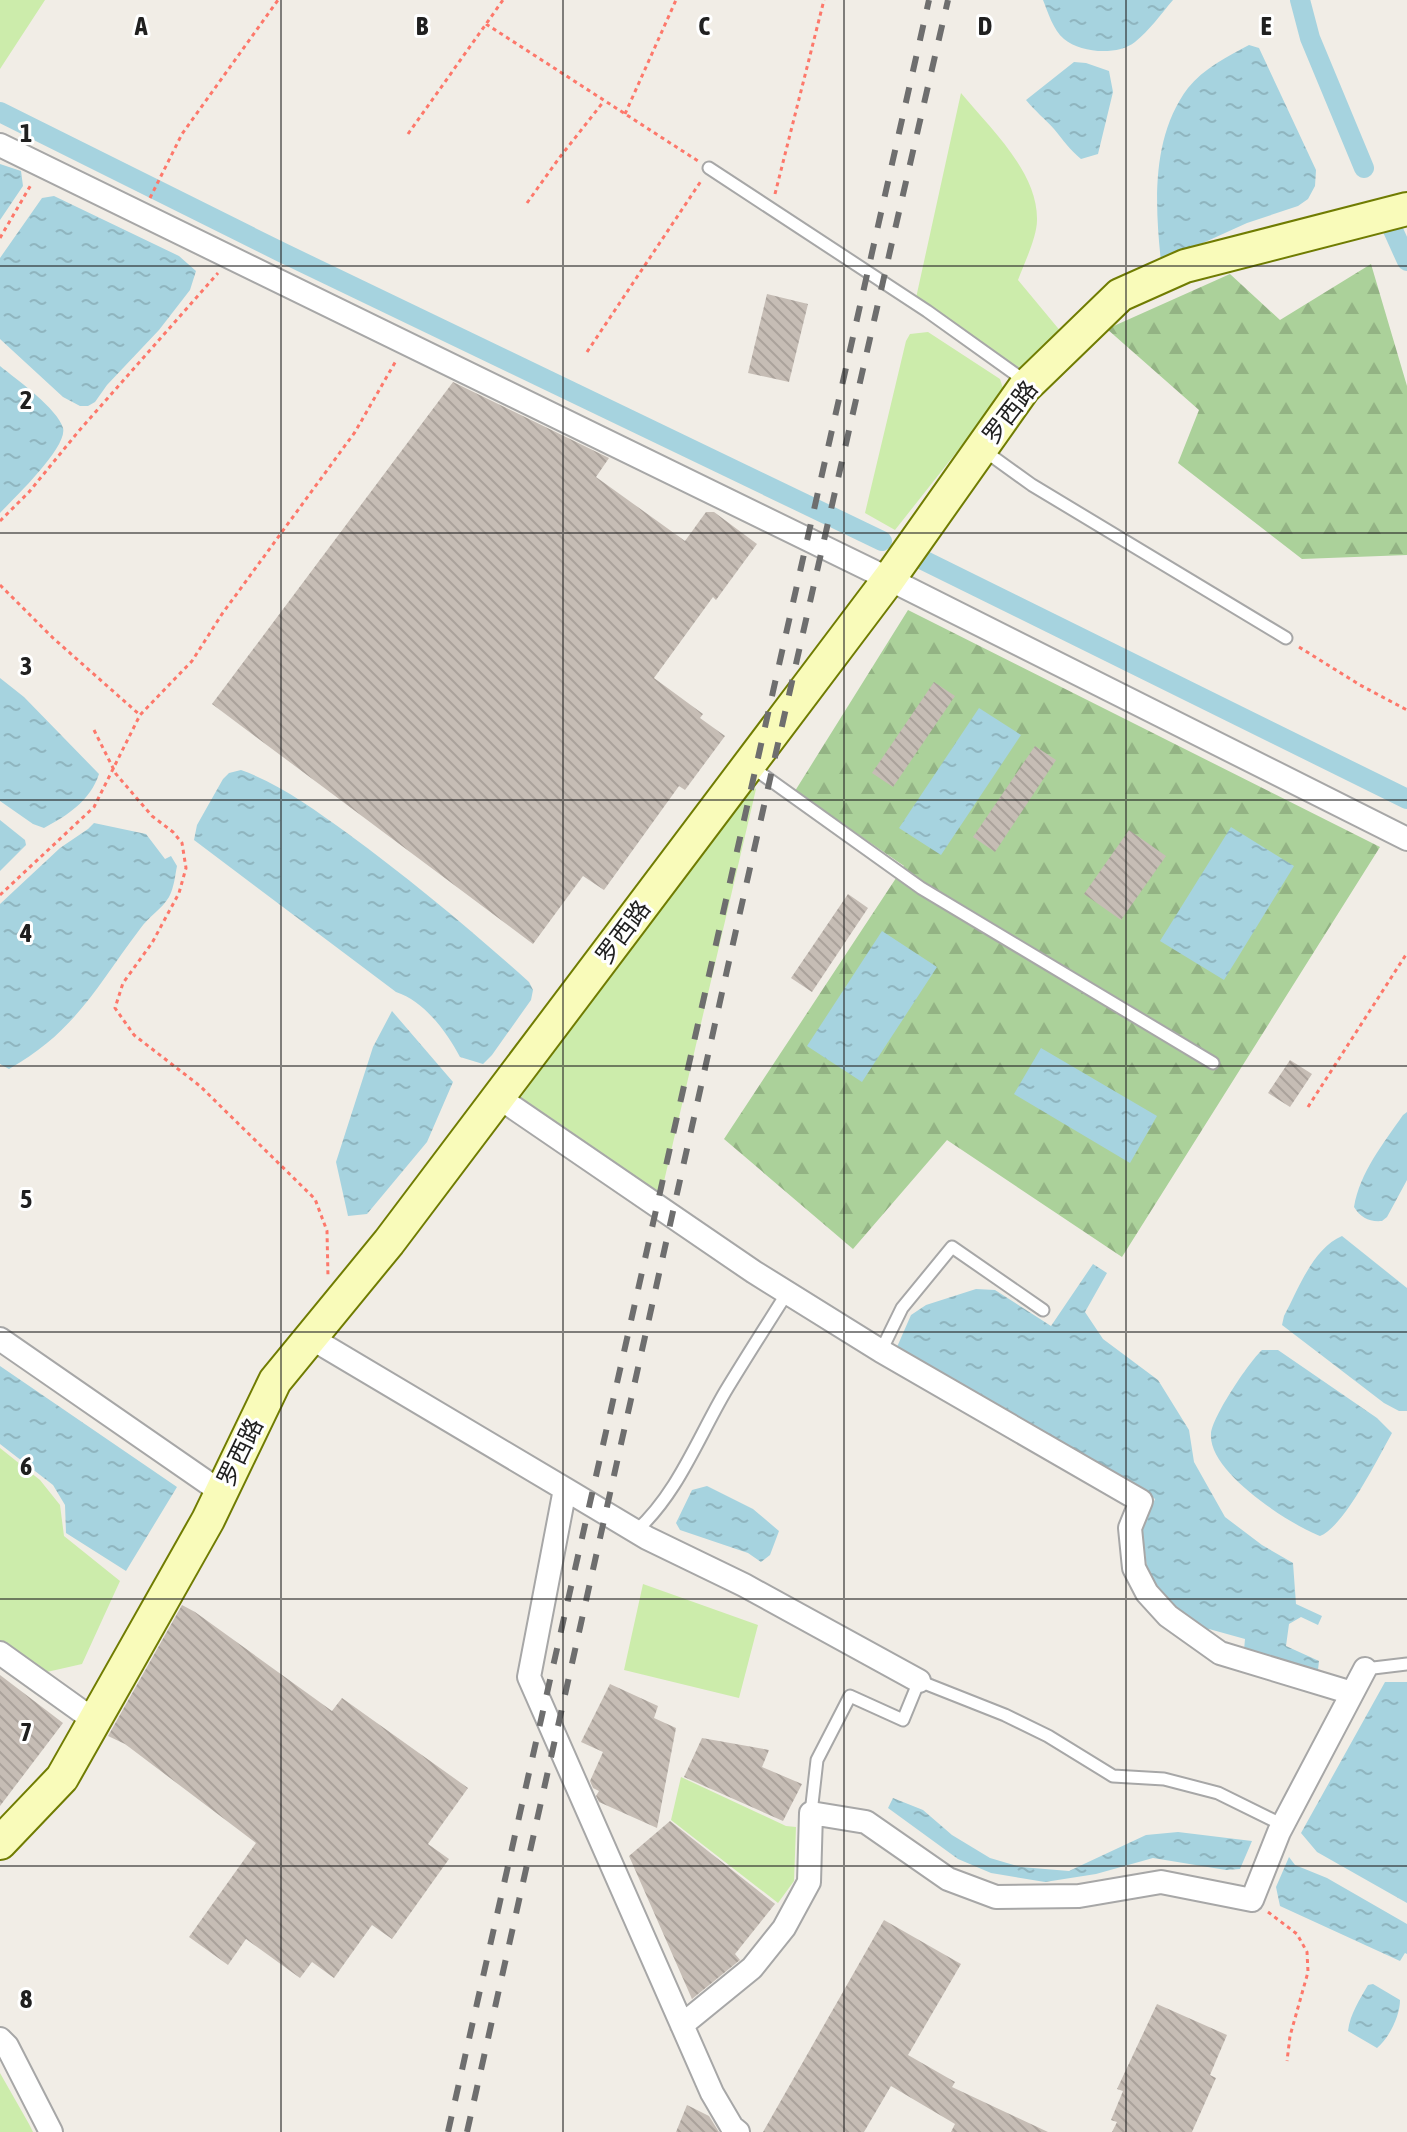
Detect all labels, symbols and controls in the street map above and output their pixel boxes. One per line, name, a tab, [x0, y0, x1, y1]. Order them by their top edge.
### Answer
text: A	[134, 11, 148, 41]
text: B	[416, 11, 429, 41]
text: C	[698, 11, 710, 41]
text: D	[978, 11, 992, 41]
text: E	[1260, 11, 1272, 41]
text: 1	[20, 118, 32, 148]
street label: 罗西路	[977, 375, 1043, 449]
text: 2	[20, 385, 32, 415]
text: 3	[20, 651, 32, 681]
street label: 罗西路	[591, 895, 655, 969]
text: 4	[19, 918, 32, 948]
text: 5	[20, 1184, 32, 1214]
street label: 罗西路	[212, 1414, 268, 1490]
text: 6	[20, 1451, 32, 1481]
text: 7	[20, 1717, 32, 1747]
text: 8	[20, 1984, 32, 2014]

